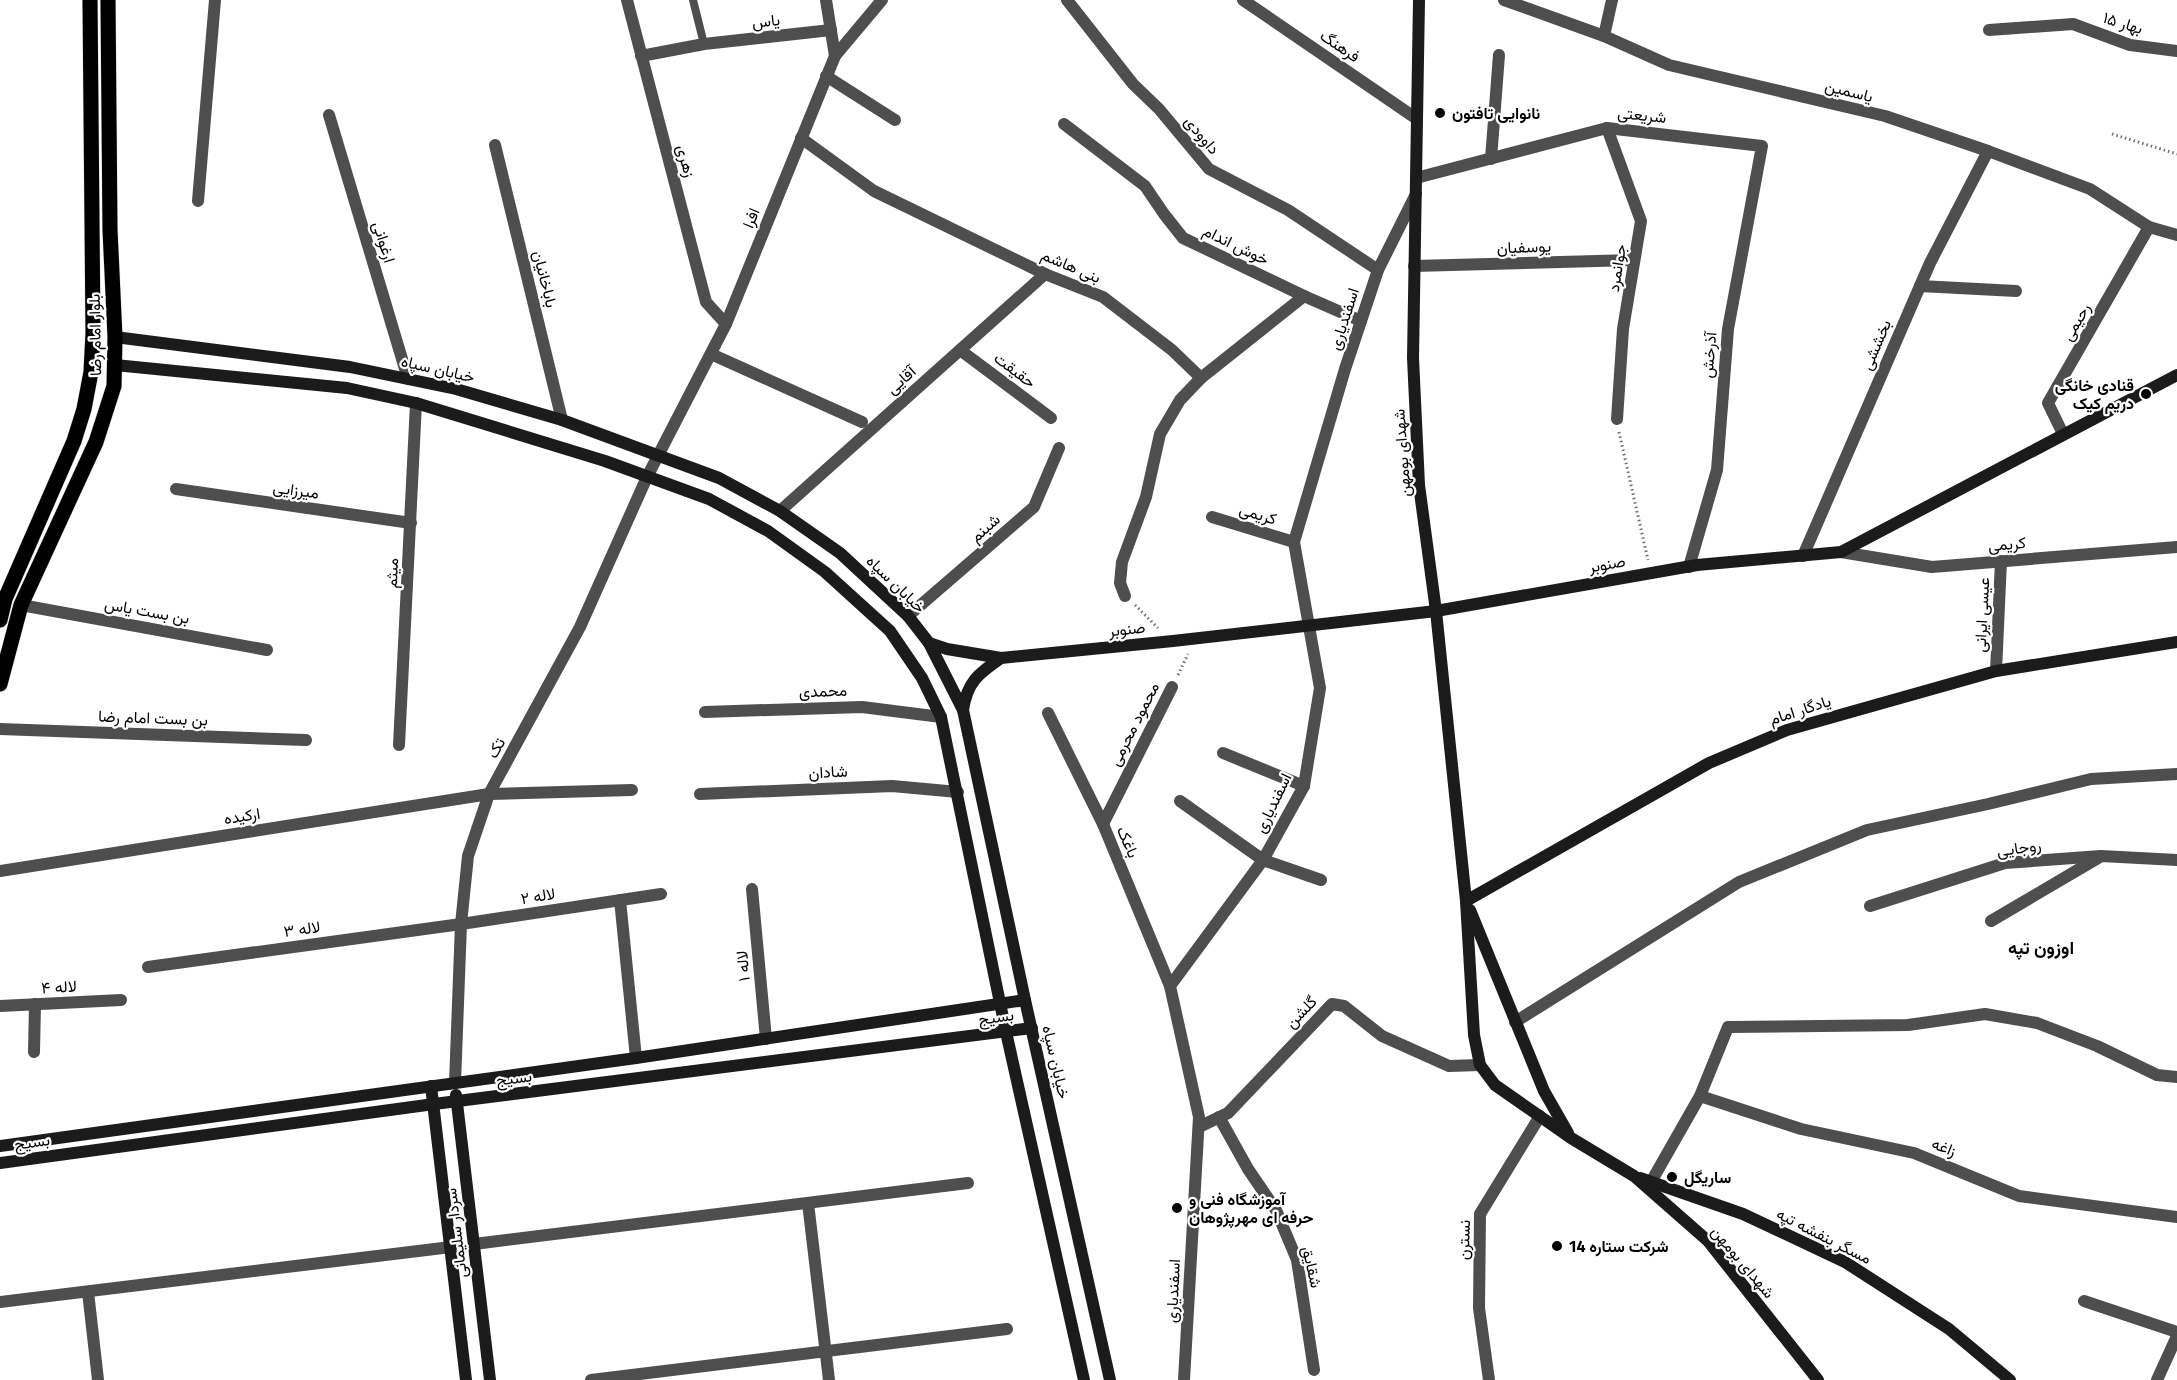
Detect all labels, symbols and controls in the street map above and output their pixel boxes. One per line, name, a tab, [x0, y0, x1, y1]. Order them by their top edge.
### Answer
street label: بهار ۱۵	[2100, 8, 2145, 39]
street label: یاس	[751, 10, 781, 33]
street label: فرهنگ	[1316, 26, 1363, 67]
street label: یاسمین	[1823, 76, 1875, 107]
street label: شریعتی	[1617, 103, 1667, 128]
place label: نانوایی تافتون	[1452, 104, 1541, 124]
marker: نانوایی تافتون	[1433, 106, 1447, 120]
street label: داوودی	[1180, 112, 1224, 159]
street label: زهری	[672, 143, 699, 180]
street label: افرا	[738, 205, 764, 231]
street label: ارغوانی	[368, 219, 399, 265]
street label: خوش اندام	[1199, 221, 1272, 270]
street label: یوسفیان	[1497, 237, 1552, 258]
street label: جوانمرد	[1604, 243, 1631, 293]
street label: بنی هاشم	[1038, 245, 1104, 288]
street label: باباخانیان	[529, 249, 561, 309]
street label: اسفندیاری	[1325, 286, 1364, 353]
street label: بلوار امام رضا	[85, 294, 106, 376]
street label: رحیمی	[2058, 300, 2095, 345]
street label: بخششی	[1857, 317, 1896, 374]
street label: آذرخش	[1698, 330, 1722, 379]
street label: حقیقت	[990, 348, 1040, 392]
street label: خیابان سپاه	[399, 351, 477, 389]
street label: آقایی	[882, 361, 921, 399]
place label: قنادی خانگی دریم کیک	[2055, 376, 2134, 414]
marker: قنادی خانگی دریم کیک	[2139, 387, 2153, 401]
street label: شهدای بومهن	[1389, 408, 1416, 498]
street label: میرزایی	[272, 477, 320, 504]
street label: کریمی	[1237, 499, 1279, 530]
street label: شبنم	[966, 510, 1005, 547]
street label: کریمی	[1987, 533, 2027, 556]
street label: خیابان سپاه	[861, 551, 930, 618]
street label: صنوبر	[1586, 551, 1627, 578]
street label: میثم	[382, 557, 403, 589]
street label: عیسی ایرانی	[1971, 577, 1994, 653]
street label: بن بست یاس	[103, 594, 191, 629]
street label: صنوبر	[1107, 618, 1146, 641]
street label: محمود محرمی	[1105, 679, 1164, 769]
street label: محمدی	[798, 681, 848, 702]
street label: یادگار امام	[1767, 691, 1833, 730]
street label: بن بست امام رضا	[98, 707, 208, 730]
street label: تک	[483, 735, 509, 761]
street label: شادان	[808, 761, 848, 783]
street label: اسفندیاری	[1250, 770, 1296, 836]
street label: ارکیده	[222, 804, 262, 829]
street label: باغک	[1113, 823, 1143, 861]
street label: روجایی	[1995, 835, 2043, 862]
street label: لاله ۲	[519, 884, 557, 908]
street label: لاله ۳	[282, 917, 322, 941]
district label: اوزون تپه	[2008, 937, 2074, 960]
street label: لاله ۱	[732, 950, 754, 982]
street label: لاله ۴	[41, 977, 77, 997]
street label: گلشن	[1281, 992, 1321, 1033]
street label: بسیج	[977, 1005, 1015, 1031]
street label: خیابان سپاه	[1036, 1023, 1074, 1101]
street label: بسیج	[495, 1066, 533, 1092]
street label: بسیج	[13, 1130, 51, 1156]
street label: زاغه	[1929, 1134, 1959, 1161]
place label: ساریگل	[1684, 1168, 1731, 1188]
marker: ساریگل	[1665, 1170, 1679, 1184]
street label: سردار سلیمانی	[441, 1187, 472, 1279]
place label: آموزشگاه فنی و حرفه ای مهرپژوهان	[1189, 1190, 1314, 1229]
marker: آموزشگاه فنی و حرفه ای مهرپژوهان	[1170, 1201, 1184, 1215]
street label: مسگر بنفشه تپه	[1773, 1204, 1875, 1270]
street label: نسترن	[1454, 1220, 1475, 1261]
street label: شهدای بومهن	[1707, 1222, 1779, 1303]
place label: شرکت ستاره 14	[1569, 1237, 1669, 1257]
marker: شرکت ستاره 14	[1550, 1239, 1564, 1253]
street label: شقایق	[1297, 1244, 1326, 1290]
street label: اسفندیاری	[1162, 1258, 1185, 1324]

